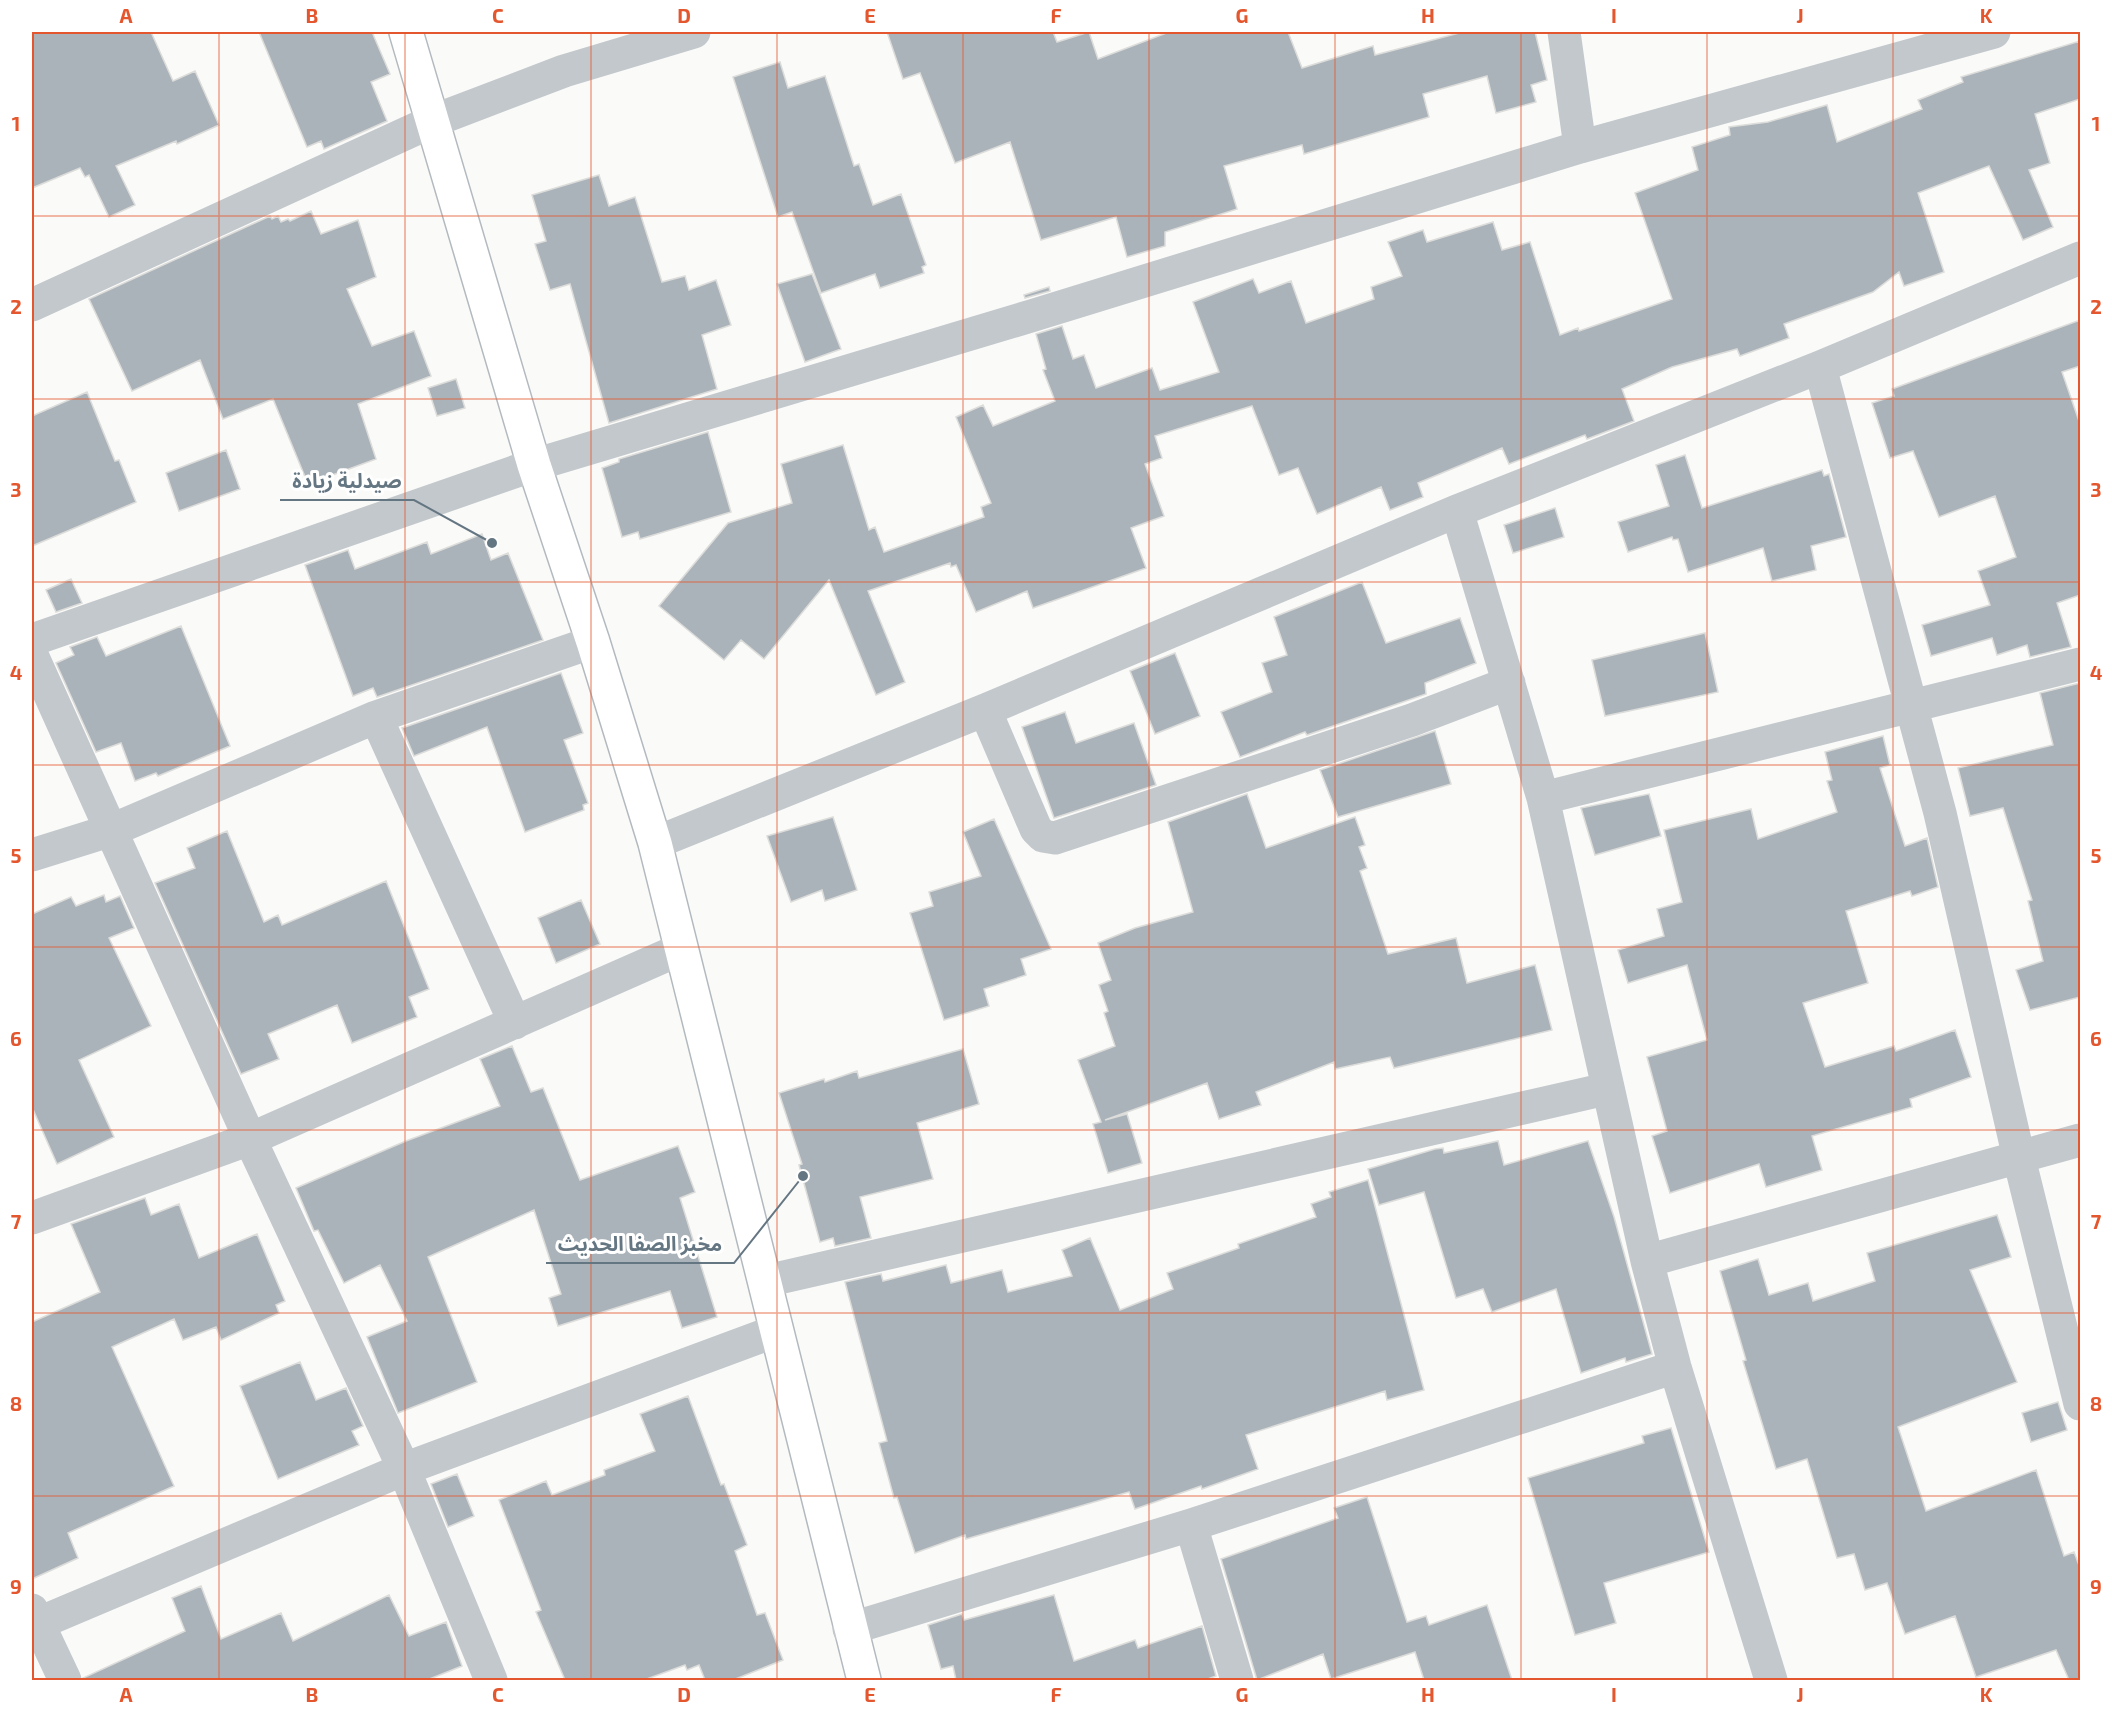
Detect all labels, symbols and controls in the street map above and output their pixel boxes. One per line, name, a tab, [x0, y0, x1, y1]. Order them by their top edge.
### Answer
text: A	[119, 3, 133, 27]
text: B	[306, 3, 318, 27]
text: C	[492, 3, 504, 27]
text: D	[677, 3, 691, 27]
text: E	[864, 3, 876, 27]
text: F	[1050, 3, 1062, 27]
text: G	[1236, 3, 1248, 27]
text: H	[1421, 3, 1435, 27]
text: I	[1611, 3, 1617, 27]
text: J	[1796, 3, 1804, 27]
text: K	[1980, 3, 1993, 27]
text: 1	[12, 111, 20, 135]
text: 1	[2092, 111, 2100, 135]
text: 2	[10, 294, 22, 318]
text: 2	[2090, 294, 2102, 318]
callout: صيدلية زيادة	[280, 462, 414, 500]
text: صيدلية زيادة	[292, 468, 402, 493]
text: 3	[10, 477, 22, 501]
text: 3	[2090, 477, 2102, 501]
text: 4	[10, 660, 23, 684]
text: 4	[2090, 660, 2103, 684]
text: 5	[10, 843, 22, 867]
text: 5	[2090, 843, 2102, 867]
text: 6	[10, 1026, 22, 1050]
text: 6	[2090, 1026, 2102, 1050]
text: 7	[11, 1209, 22, 1233]
text: 7	[2091, 1209, 2102, 1233]
callout: مخبز الصفا الحديث	[546, 1225, 734, 1263]
text: مخبز الصفا الحديث	[558, 1231, 722, 1256]
text: 8	[10, 1391, 22, 1415]
text: 8	[2090, 1391, 2102, 1415]
text: 9	[10, 1574, 22, 1598]
text: 9	[2090, 1574, 2102, 1598]
text: A	[119, 1682, 133, 1706]
text: B	[306, 1682, 318, 1706]
text: C	[492, 1682, 504, 1706]
text: D	[677, 1682, 691, 1706]
text: E	[864, 1682, 876, 1706]
text: F	[1050, 1682, 1062, 1706]
text: G	[1236, 1682, 1248, 1706]
text: H	[1421, 1682, 1435, 1706]
text: I	[1611, 1682, 1617, 1706]
text: J	[1796, 1682, 1804, 1706]
text: K	[1980, 1682, 1993, 1706]

